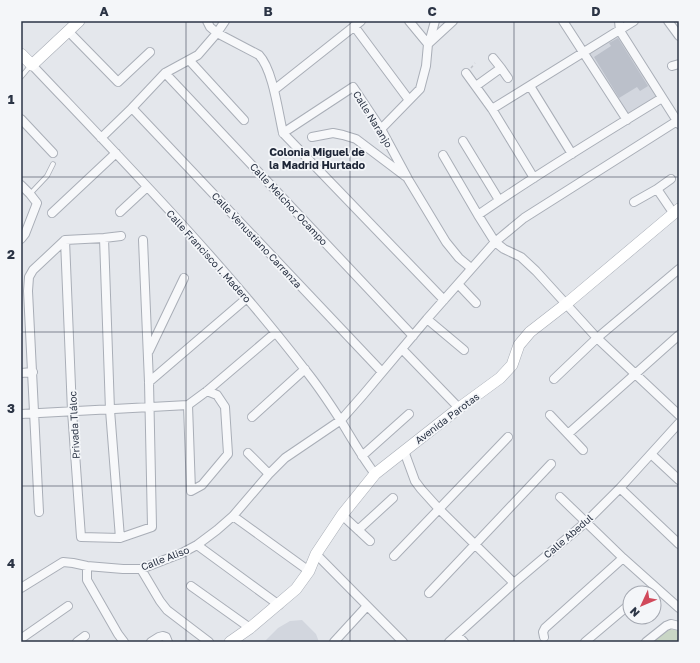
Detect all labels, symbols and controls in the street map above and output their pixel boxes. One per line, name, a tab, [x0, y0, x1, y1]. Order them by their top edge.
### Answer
text: A	[99, 3, 109, 19]
text: B	[263, 3, 273, 19]
text: C	[427, 3, 437, 19]
text: D	[591, 3, 601, 19]
street label: Calle Naranjo	[351, 88, 395, 150]
text: 1	[8, 91, 15, 107]
district label: Colonia Miguel de la Madrid Hurtado	[269, 145, 365, 171]
street label: Calle Melchor Ocampo	[248, 160, 330, 248]
street label: Calle Venustiano Carranza	[210, 190, 304, 290]
street label: Calle Francisco I. Madero	[164, 207, 254, 305]
text: 2	[7, 246, 15, 262]
street label: Privada Tláloc	[66, 390, 82, 459]
street label: Avenida Parotas	[413, 390, 481, 446]
text: 3	[7, 400, 15, 416]
street label: Calle Abedul	[541, 511, 595, 561]
street label: Calle Aliso	[139, 543, 191, 573]
text: 4	[7, 555, 15, 571]
north arrow	[622, 585, 662, 625]
text: N	[627, 605, 642, 620]

